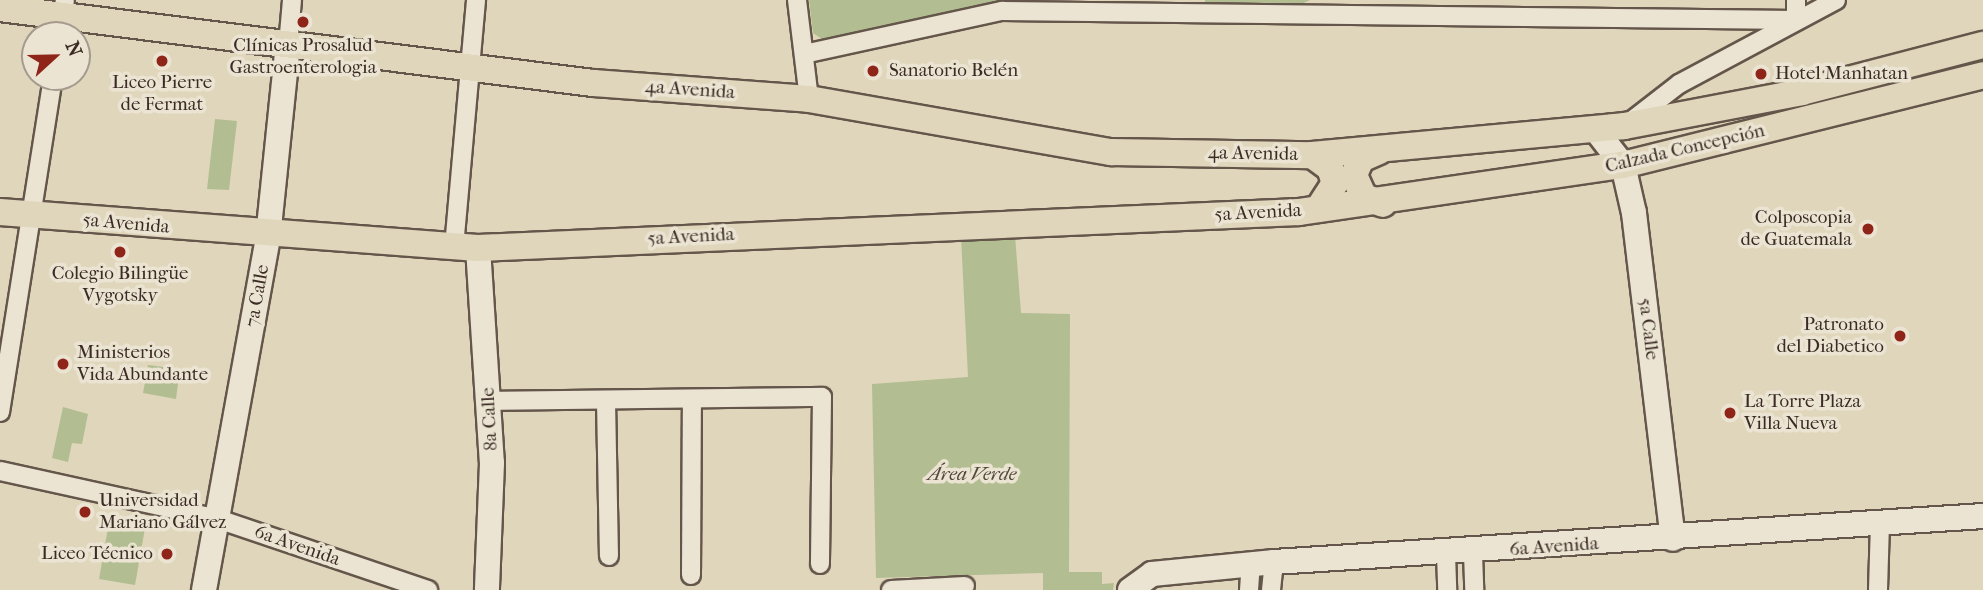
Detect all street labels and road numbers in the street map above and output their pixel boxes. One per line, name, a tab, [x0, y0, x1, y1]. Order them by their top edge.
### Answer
street label: 4a Avenida	[644, 75, 736, 105]
street label: Calzada Concepción	[1603, 120, 1767, 178]
street label: 4a Avenida	[1208, 142, 1298, 166]
street label: 5a Avenida	[1214, 199, 1302, 227]
street label: 5a Avenida	[82, 209, 170, 239]
street label: 5a Avenida	[647, 223, 735, 251]
street label: 7a Calle	[241, 263, 275, 329]
street label: 5a Calle	[1633, 297, 1663, 361]
street label: 8a Calle	[477, 387, 503, 451]
street label: 6a Avenida	[251, 521, 343, 571]
street label: 6a Avenida	[1509, 533, 1599, 561]

